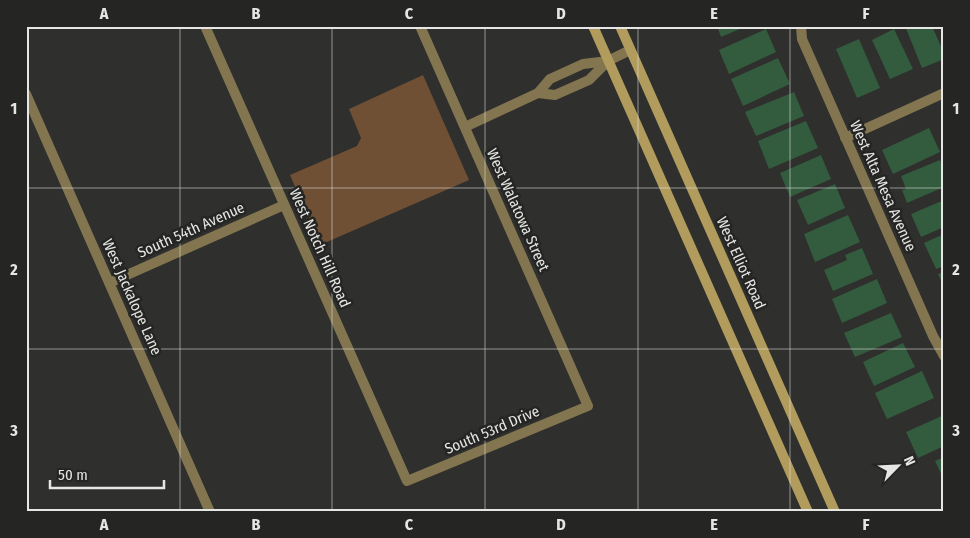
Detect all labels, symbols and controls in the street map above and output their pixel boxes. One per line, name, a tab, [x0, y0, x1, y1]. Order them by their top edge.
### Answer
text: A	[99, 4, 109, 23]
text: B	[252, 4, 261, 23]
text: C	[405, 4, 414, 23]
text: D	[556, 4, 566, 23]
text: E	[710, 4, 718, 23]
text: F	[862, 4, 870, 23]
text: 1	[11, 99, 17, 118]
text: 1	[953, 99, 959, 118]
street label: West Alta Mesa Avenue	[846, 118, 920, 254]
street label: West Walatowa Street	[483, 146, 553, 274]
street label: West Notch Hill Road	[286, 186, 354, 310]
street label: South 54th Avenue	[135, 198, 247, 262]
street label: West Elliot Road	[713, 214, 769, 312]
street label: West Jackalope Lane	[98, 236, 166, 358]
text: 2	[9, 260, 18, 279]
text: 2	[951, 260, 960, 279]
street label: South 53rd Drive	[442, 402, 542, 458]
text: 3	[9, 421, 18, 440]
text: 3	[951, 421, 960, 440]
north arrow	[872, 440, 922, 490]
text: N	[900, 454, 919, 468]
scale bar	[50, 458, 164, 490]
text: 50 m	[58, 466, 88, 484]
text: A	[99, 515, 109, 534]
text: B	[252, 515, 261, 534]
text: C	[405, 515, 414, 534]
text: D	[556, 515, 566, 534]
text: E	[710, 515, 718, 534]
text: F	[862, 515, 870, 534]

